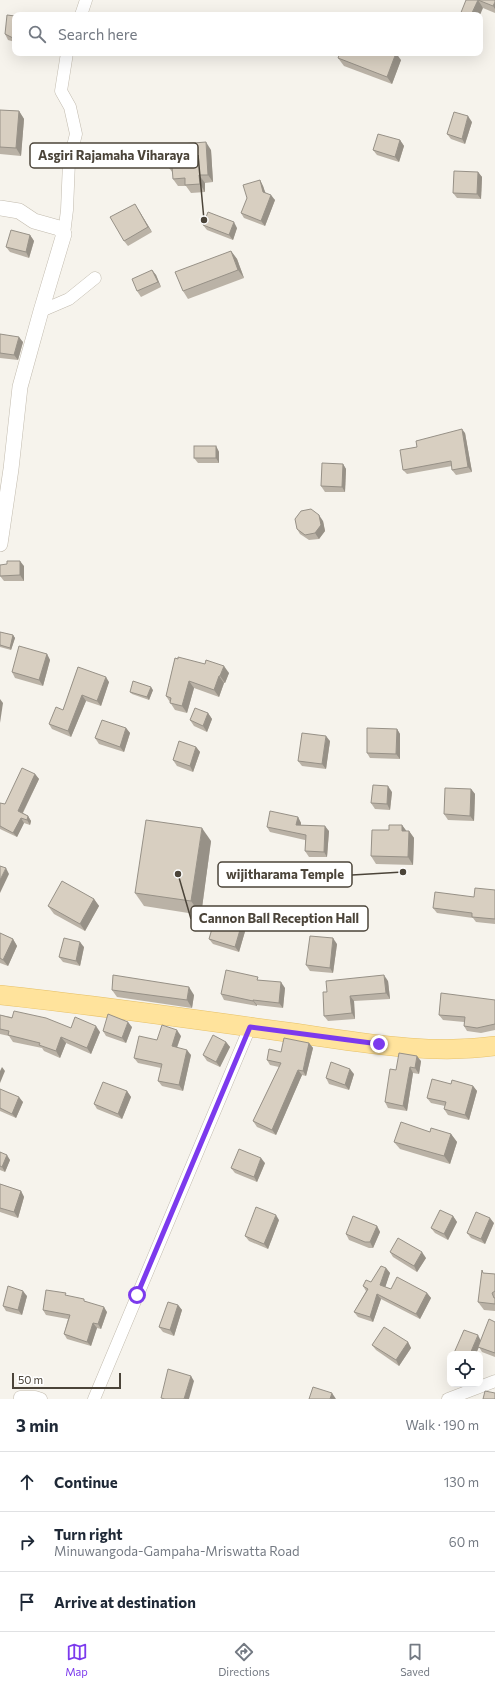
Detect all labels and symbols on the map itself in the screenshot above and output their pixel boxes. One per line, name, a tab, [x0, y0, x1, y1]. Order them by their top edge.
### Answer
callout: Asgiri Rajamaha Viharaya	[30, 143, 198, 168]
text: Asgiri Rajamaha Viharaya	[38, 147, 190, 163]
callout: wijitharama Temple	[218, 862, 352, 887]
text: wijitharama Temple	[226, 866, 344, 882]
callout: Cannon Ball Reception Hall	[191, 906, 368, 931]
text: Cannon Ball Reception Hall	[199, 910, 359, 926]
route end	[370, 1035, 388, 1053]
route start	[128, 1286, 146, 1304]
scale bar	[12, 1371, 121, 1390]

